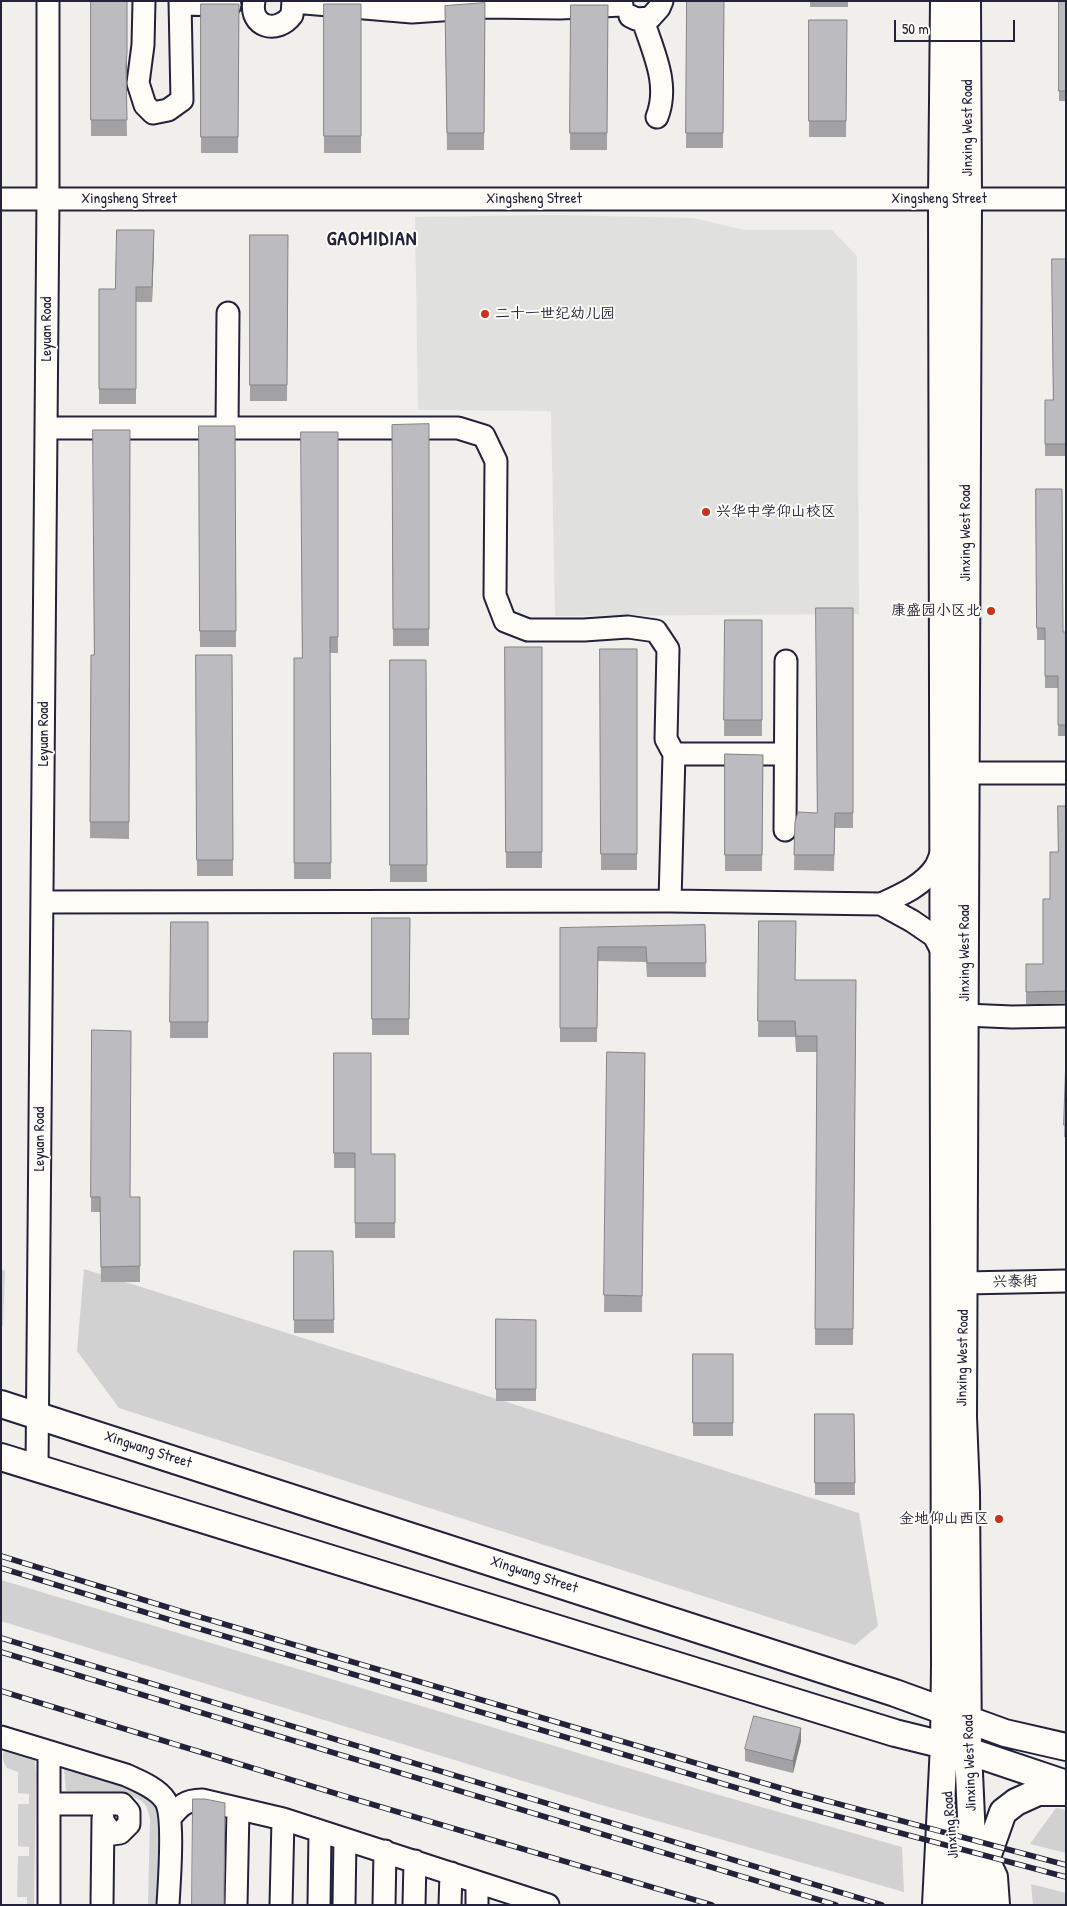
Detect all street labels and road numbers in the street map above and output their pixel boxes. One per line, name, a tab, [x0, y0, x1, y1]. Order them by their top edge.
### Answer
street label: Jinxing West Road	[959, 80, 977, 176]
street label: Xingsheng Street	[81, 190, 177, 208]
street label: Xingsheng Street	[486, 190, 582, 208]
street label: Xingsheng Street	[891, 190, 987, 208]
street label: Leyuan Road	[38, 297, 56, 361]
street label: Jinxing West Road	[957, 485, 975, 581]
street label: Leyuan Road	[35, 702, 53, 766]
street label: Jinxing West Road	[956, 905, 974, 1001]
street label: Leyuan Road	[31, 1107, 49, 1171]
street label: 兴泰街	[992, 1273, 1038, 1291]
street label: Jinxing West Road	[953, 1309, 973, 1407]
street label: Xingwang Street	[102, 1427, 194, 1473]
street label: Xingwang Street	[488, 1552, 580, 1598]
street label: Jinxing West Road	[959, 1714, 981, 1812]
street label: Jinxing Road	[939, 1791, 963, 1859]

